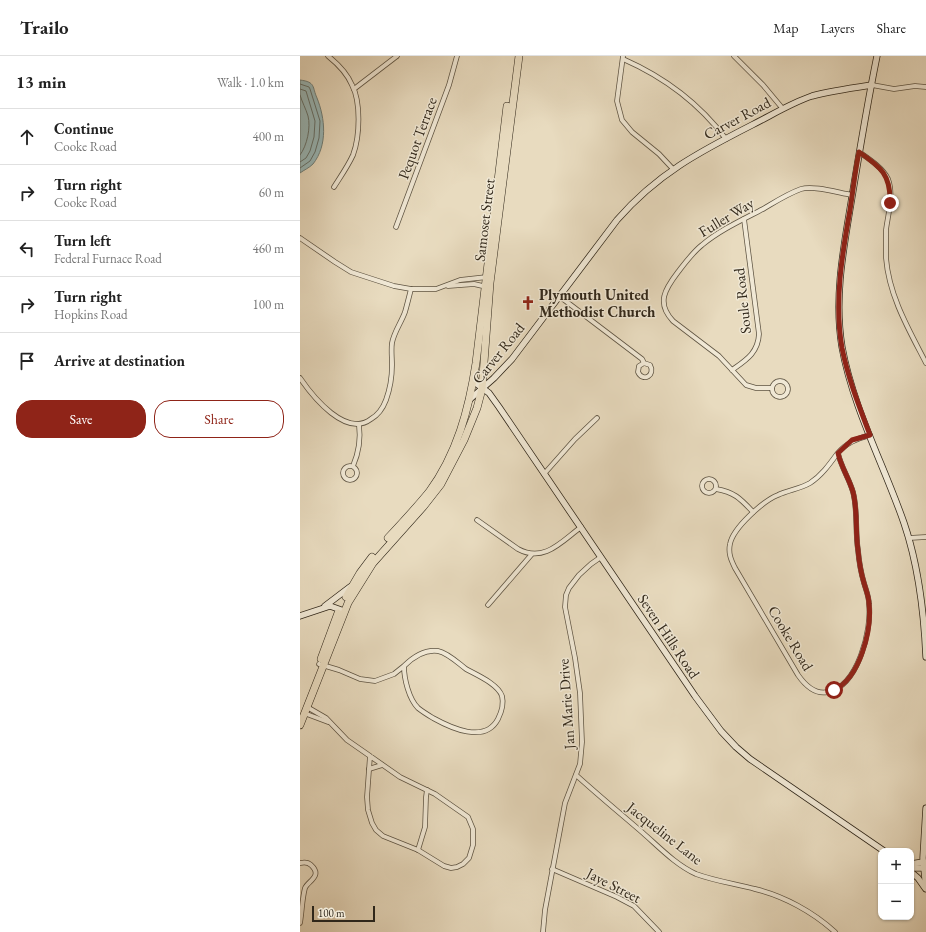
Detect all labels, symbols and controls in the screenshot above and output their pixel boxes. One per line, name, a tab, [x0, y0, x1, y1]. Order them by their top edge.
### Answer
text: Trailo	[20, 15, 69, 40]
text: Map	[773, 19, 798, 37]
text: Layers	[820, 19, 855, 37]
text: Share	[877, 19, 906, 37]
text: 13 min	[16, 71, 66, 93]
text: Walk · 1.0 km	[217, 74, 284, 91]
street label: Carver Road	[700, 92, 774, 144]
street label: Pequot Terrace	[393, 94, 441, 182]
text: Continue	[54, 119, 114, 138]
icon: ahead	[16, 126, 38, 148]
text: 400 m	[253, 128, 284, 145]
text: Cooke Road	[54, 138, 117, 155]
text: Turn right	[54, 175, 122, 194]
street label: Samoset Street	[469, 177, 499, 263]
icon: right	[16, 182, 38, 204]
text: 60 m	[259, 184, 284, 201]
street label: Fuller Way	[695, 193, 758, 241]
text: Cooke Road	[54, 194, 117, 211]
route end	[881, 194, 899, 212]
text: Turn left	[54, 231, 111, 250]
icon: left	[16, 238, 38, 260]
text: 460 m	[253, 240, 284, 257]
text: Federal Furnace Road	[54, 250, 162, 267]
street label: Soule Road	[729, 267, 755, 335]
place label: Plymouth United Methodist Church	[539, 285, 656, 321]
text: Turn right	[54, 287, 122, 306]
icon: right	[16, 294, 38, 316]
church icon: Plymouth United Methodist Church	[520, 295, 536, 311]
text: 100 m	[253, 296, 284, 313]
text: Hopkins Road	[54, 306, 128, 323]
street label: Carver Road	[468, 318, 529, 387]
icon: arrive	[16, 350, 38, 372]
text: Arrive at destination	[54, 351, 185, 370]
button: Save	[16, 400, 146, 438]
button: Share	[154, 400, 284, 438]
street label: Seven Hills Road	[634, 590, 705, 682]
street label: Cooke Road	[764, 602, 818, 674]
street label: Jan Marie Drive	[553, 658, 579, 752]
route start	[825, 681, 843, 699]
street label: Jacqueline Lane	[622, 796, 707, 869]
map controls	[878, 848, 914, 920]
button: +	[878, 848, 914, 884]
street label: Jaye Street	[582, 862, 645, 907]
button: −	[878, 884, 914, 920]
scale bar	[312, 904, 375, 923]
text: 100 m	[318, 906, 345, 920]

